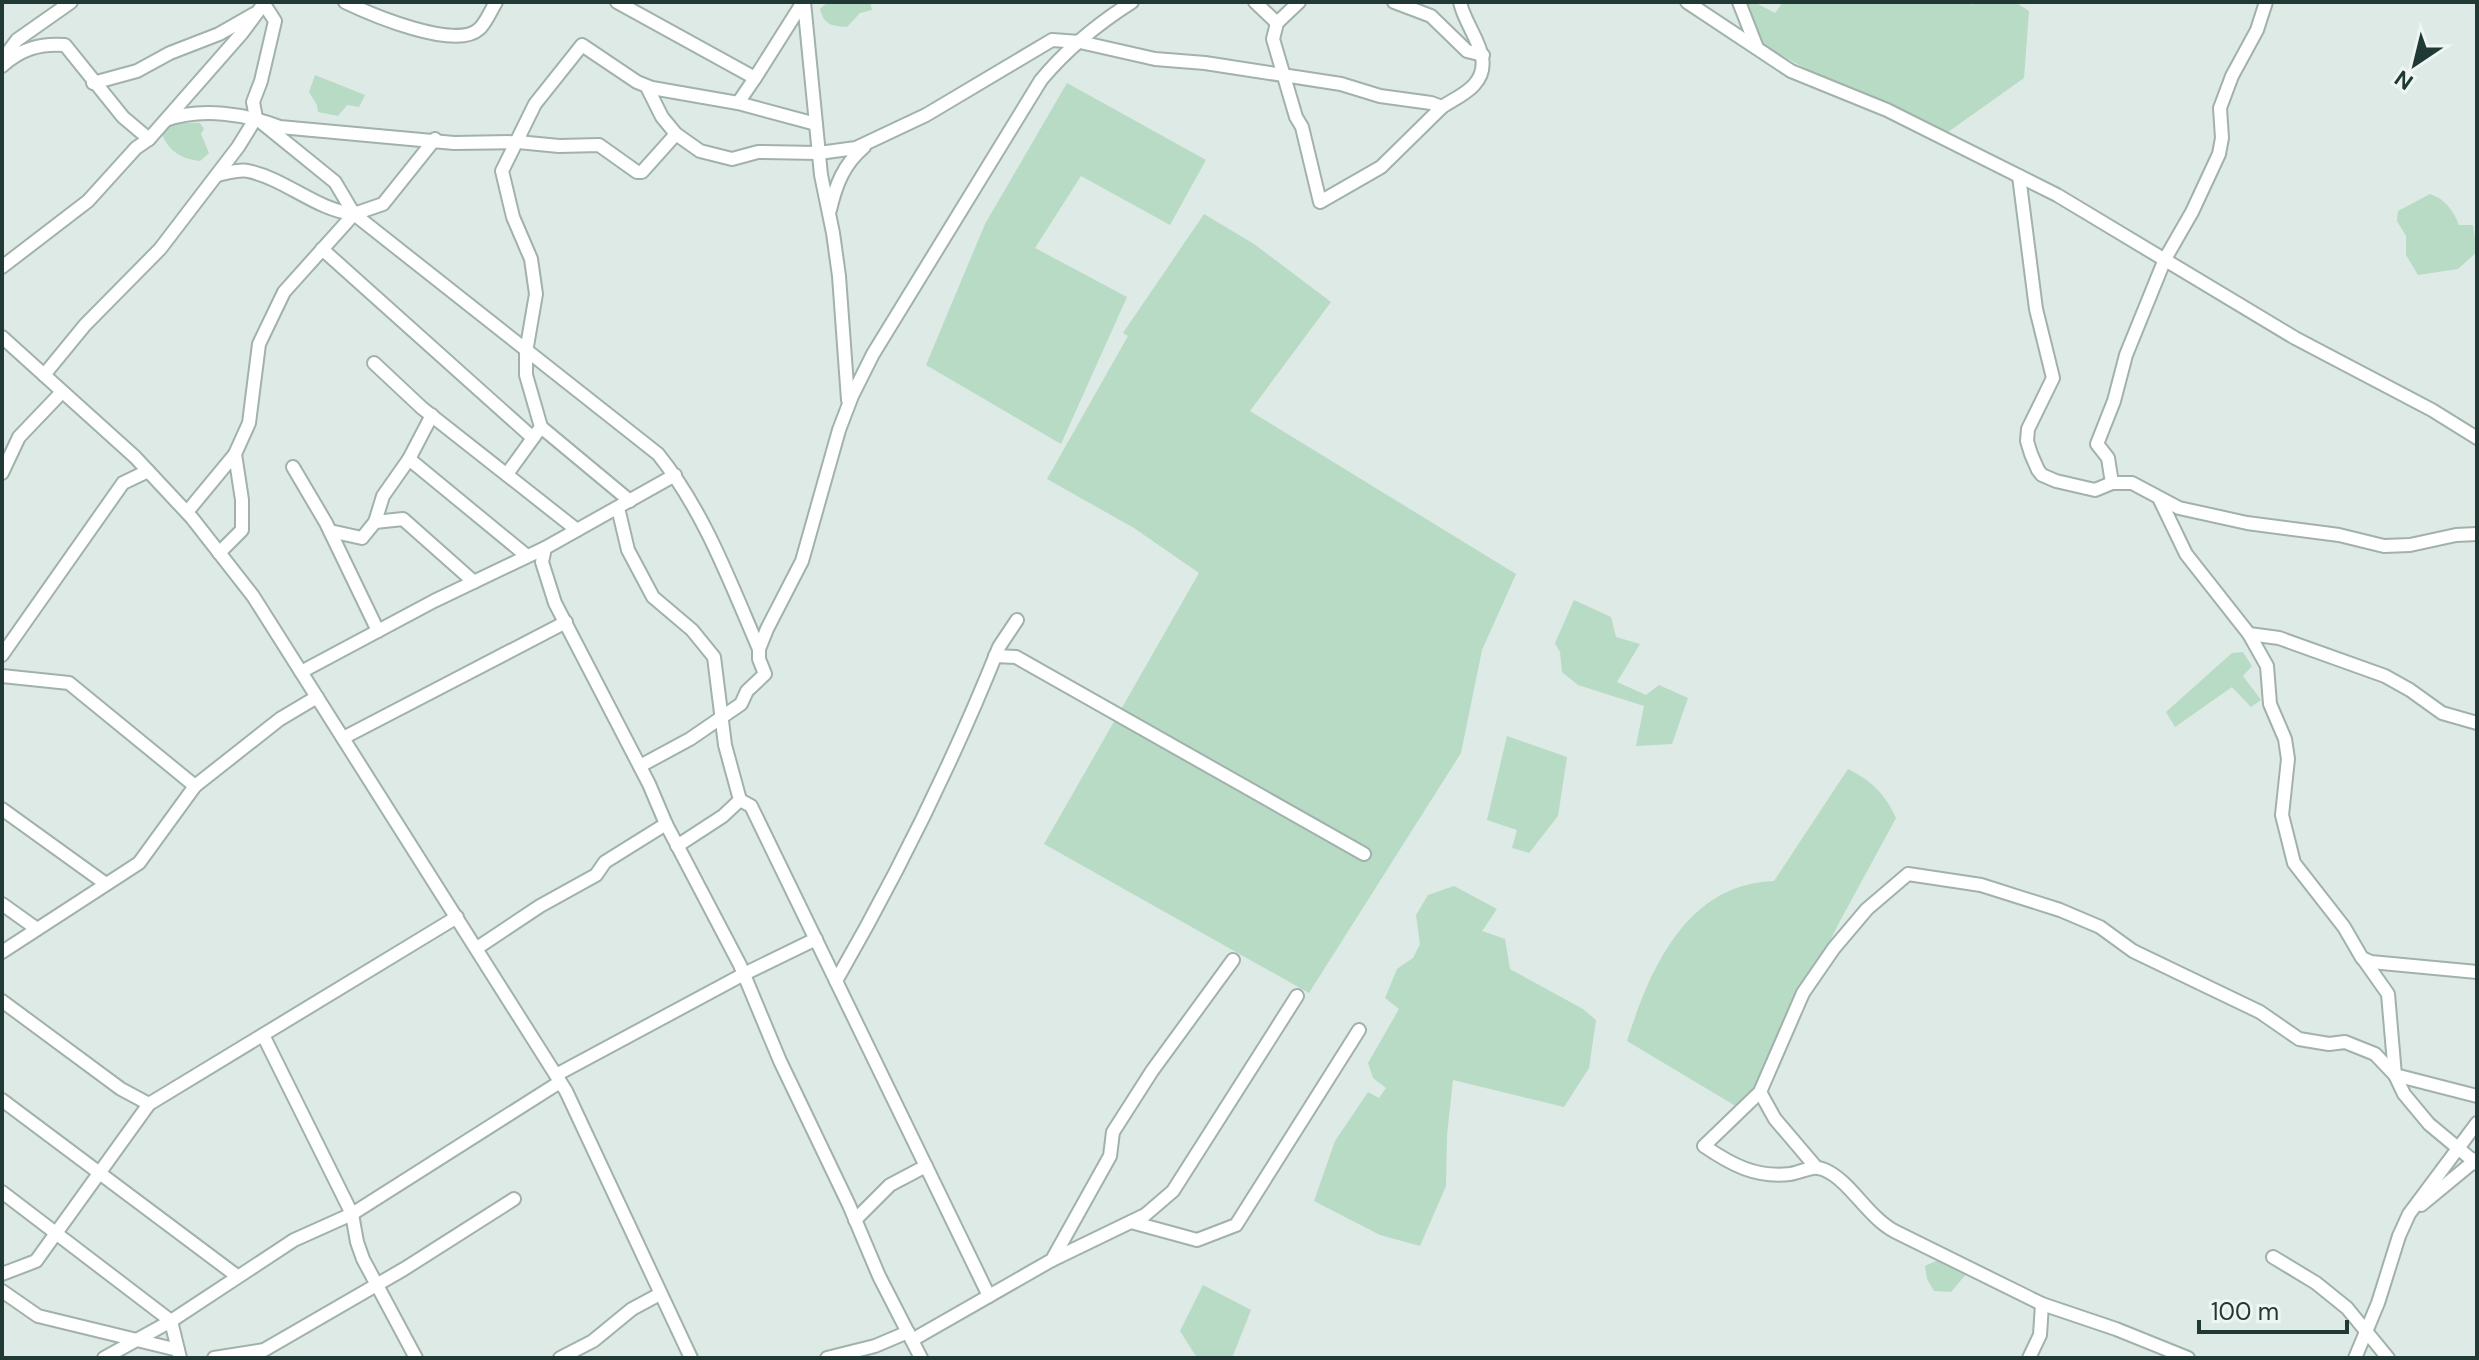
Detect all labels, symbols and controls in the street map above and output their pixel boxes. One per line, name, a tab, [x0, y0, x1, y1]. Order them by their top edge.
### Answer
north arrow	[2375, 24, 2455, 104]
text: N	[2389, 63, 2419, 96]
scale bar	[2199, 1284, 2347, 1334]
text: 100 m	[2211, 1296, 2279, 1327]

